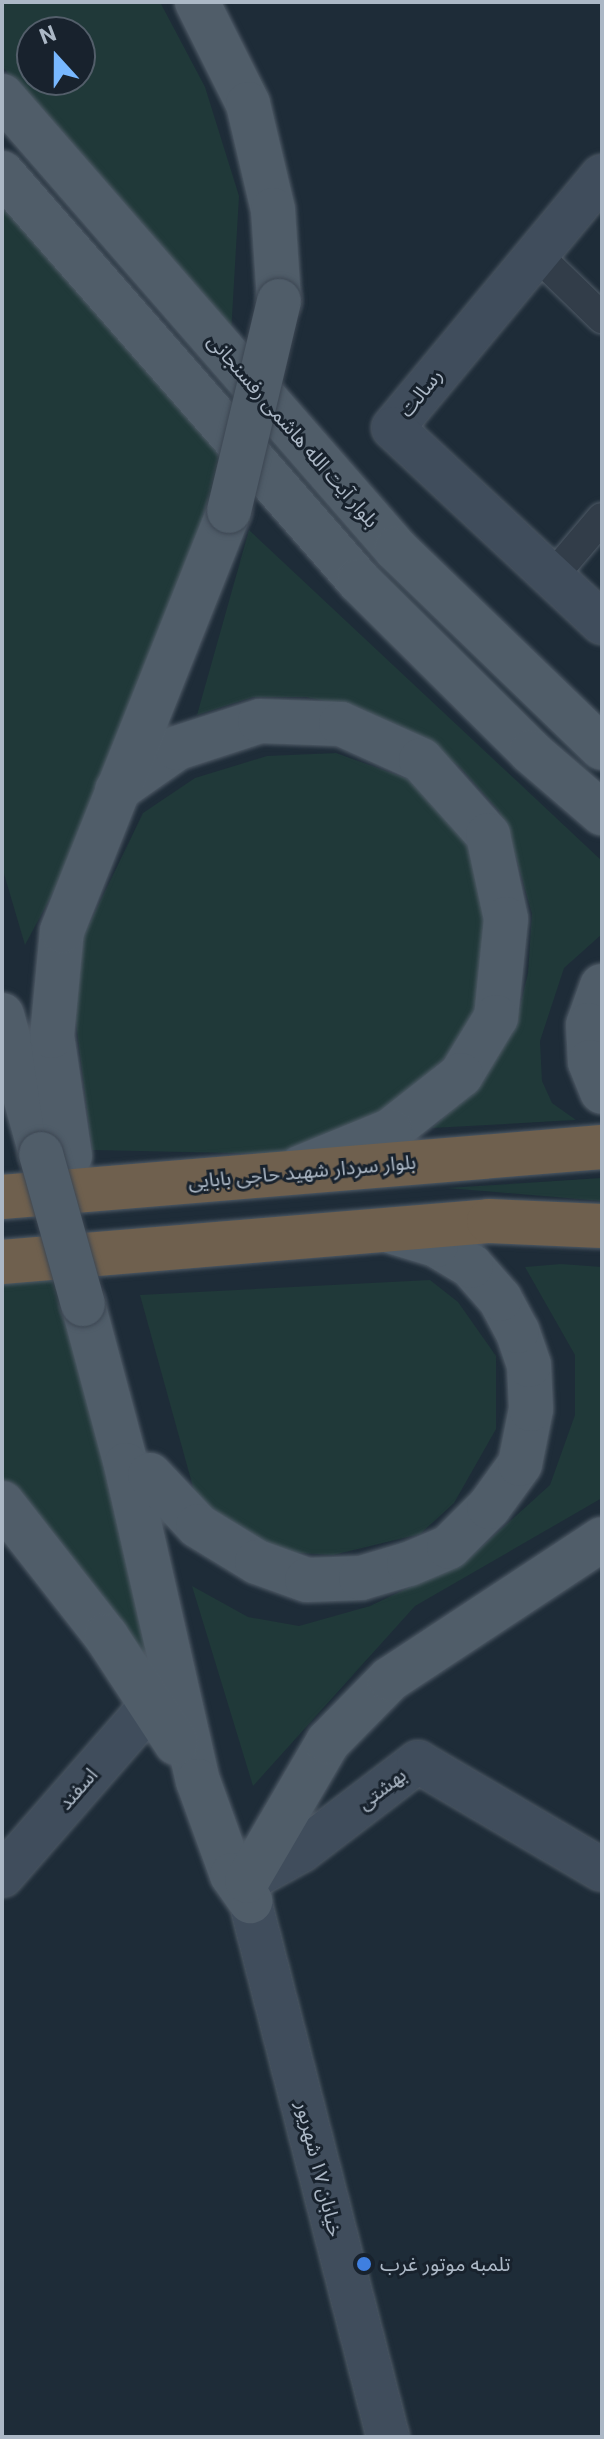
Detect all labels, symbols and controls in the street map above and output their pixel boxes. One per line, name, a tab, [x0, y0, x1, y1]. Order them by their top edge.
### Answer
north arrow	[16, 16, 96, 96]
text: N	[36, 21, 60, 49]
street label: بلوار آیت الله هاشمی رفسنجانی	[202, 329, 384, 533]
street label: رسالت	[394, 364, 448, 422]
street label: بلوار سردار شهید حاجی بابایی	[187, 1150, 417, 1194]
street label: اسفند	[53, 1763, 103, 1815]
street label: بهشتی	[353, 1763, 411, 1815]
street label: خیابان ۱۷ شهریور	[291, 2099, 347, 2239]
place label: تلمبه موتور غرب	[380, 2252, 511, 2276]
marker: تلمبه موتور غرب	[355, 2255, 373, 2273]

